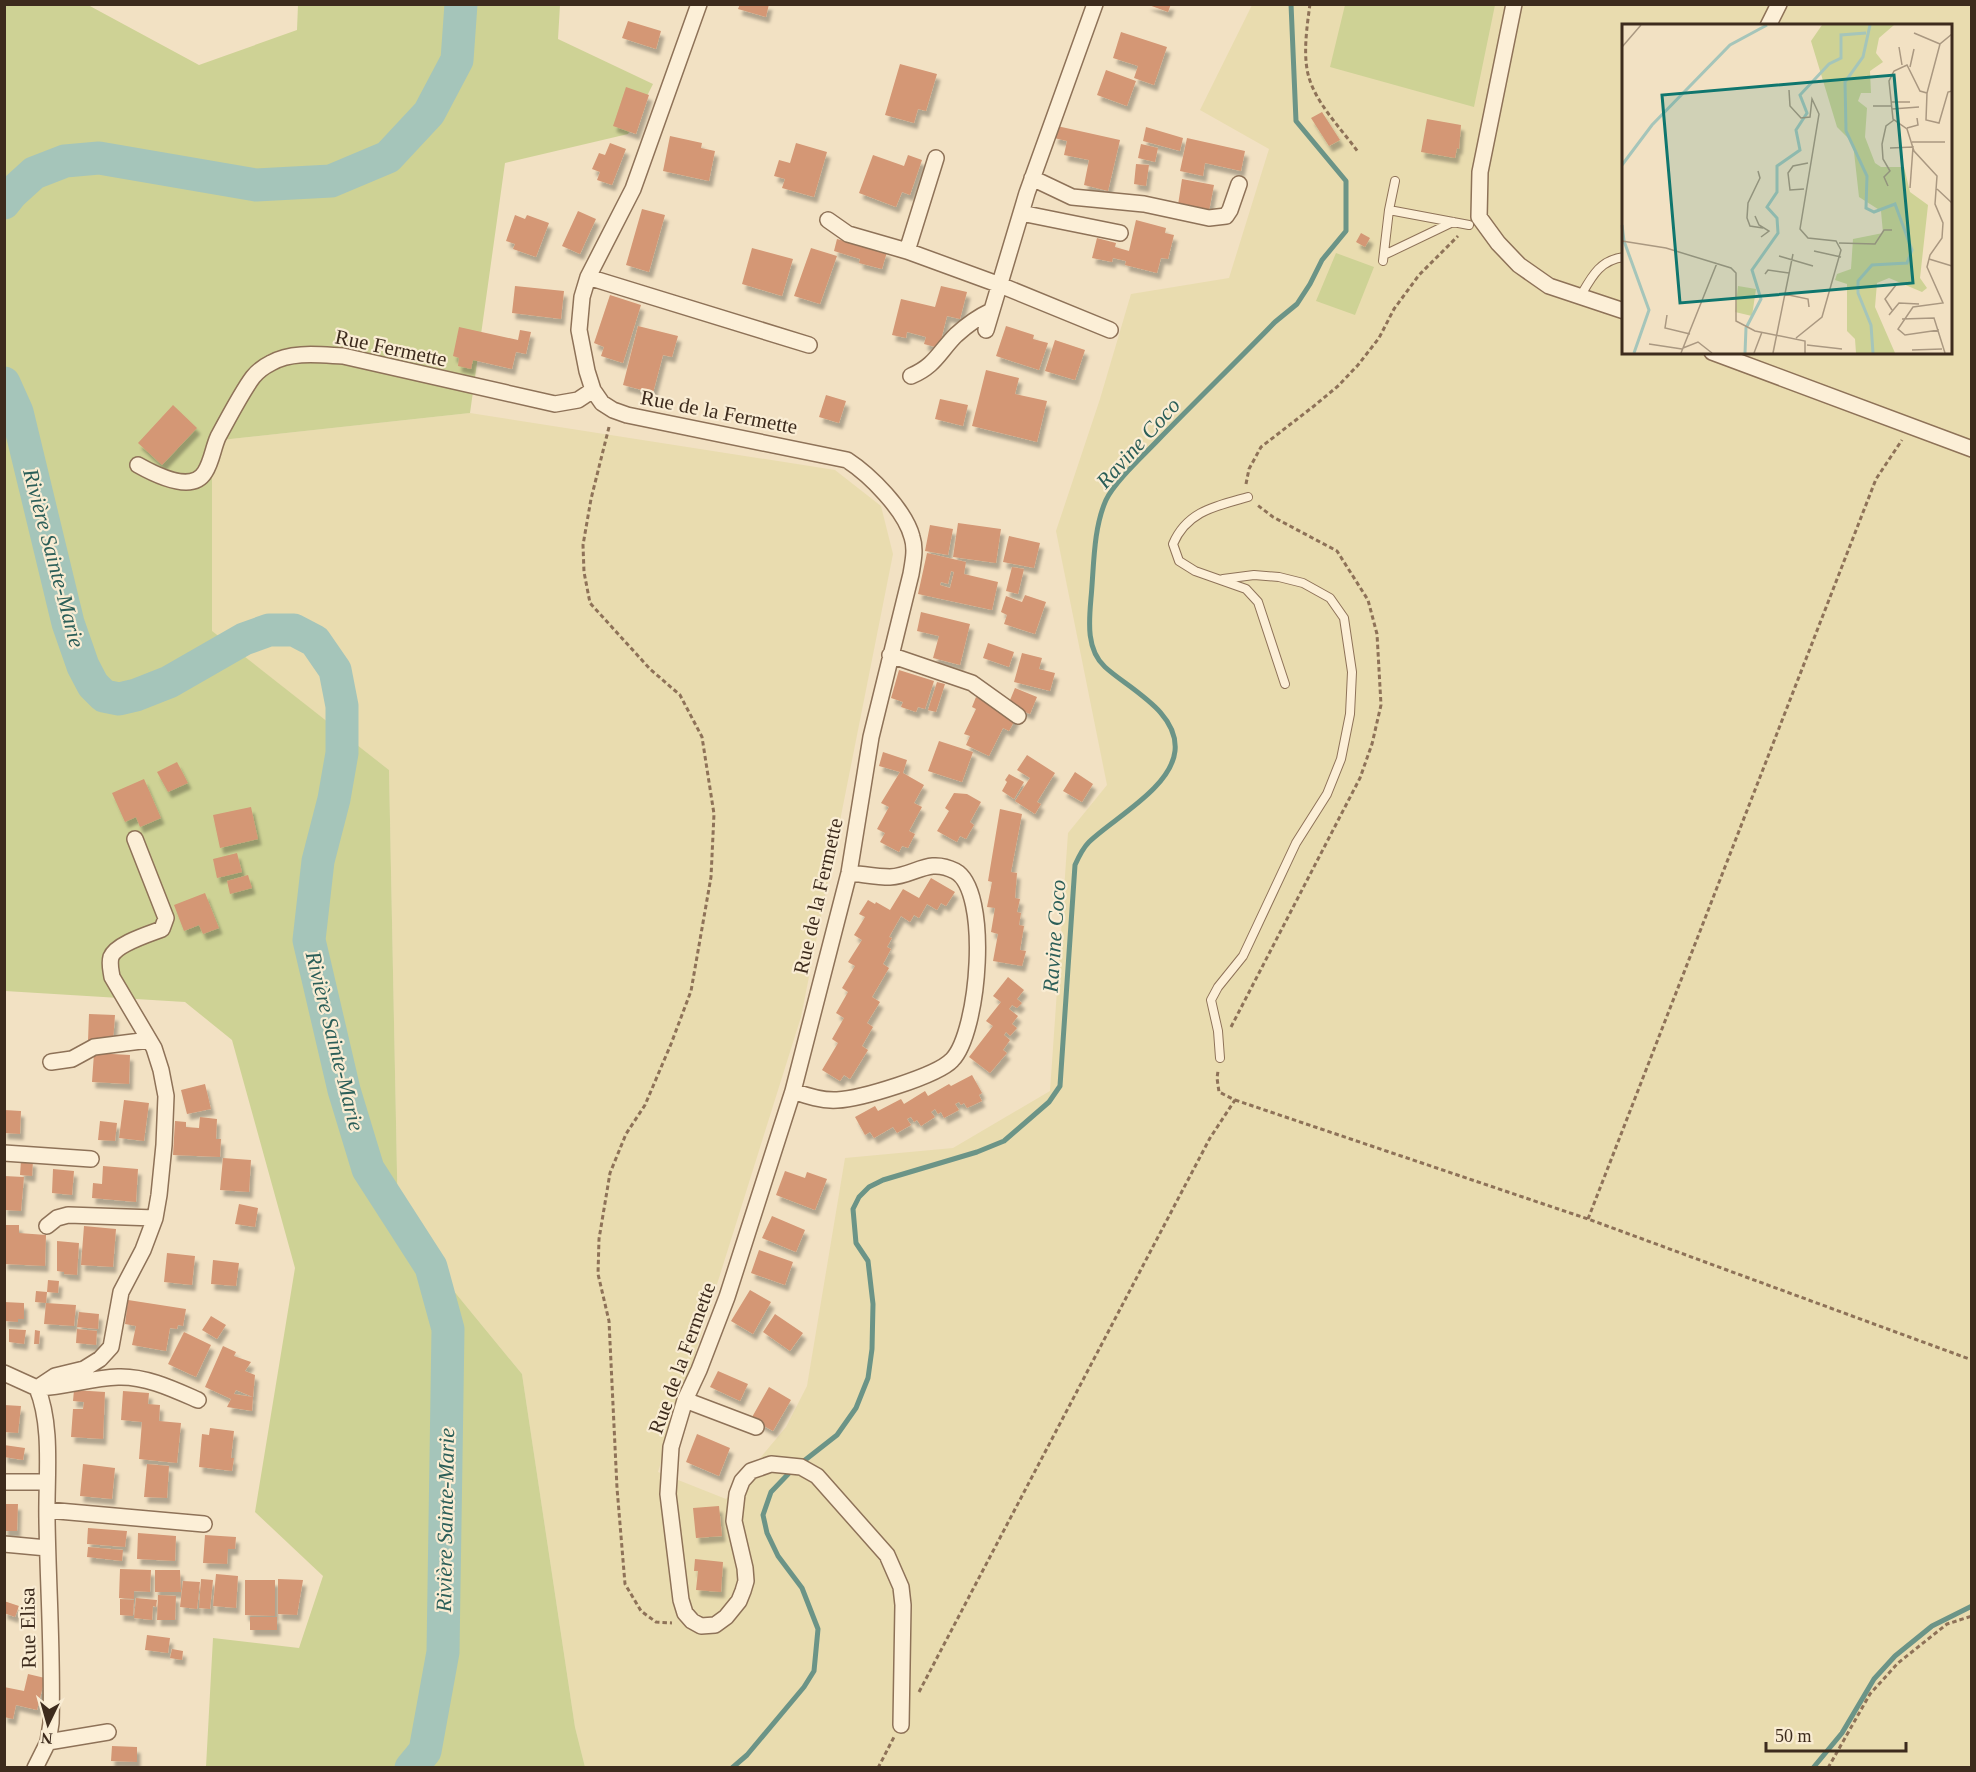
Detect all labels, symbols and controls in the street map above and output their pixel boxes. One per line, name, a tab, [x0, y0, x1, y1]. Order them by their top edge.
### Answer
inset map	[1622, 24, 1952, 354]
street label: Rue Fermette	[333, 324, 449, 372]
street label: Rue de la Fermette	[639, 385, 799, 439]
water label: Ravine Coco	[1090, 393, 1185, 494]
water label: Rivière Sainte-Marie	[18, 465, 90, 650]
street label: Rue de la Fermette	[788, 816, 848, 976]
water label: Ravine Coco	[1038, 879, 1070, 994]
water label: Rivière Sainte-Marie	[300, 948, 369, 1134]
street label: Rue de la Fermette	[643, 1279, 721, 1437]
water label: Rivière Sainte-Marie	[431, 1427, 459, 1613]
street label: Rue Elisa	[15, 1587, 41, 1669]
north arrow	[18, 1694, 78, 1754]
scale bar	[1766, 1715, 1906, 1753]
text: 50 m	[1775, 1726, 1812, 1746]
text: N	[40, 1729, 53, 1747]

